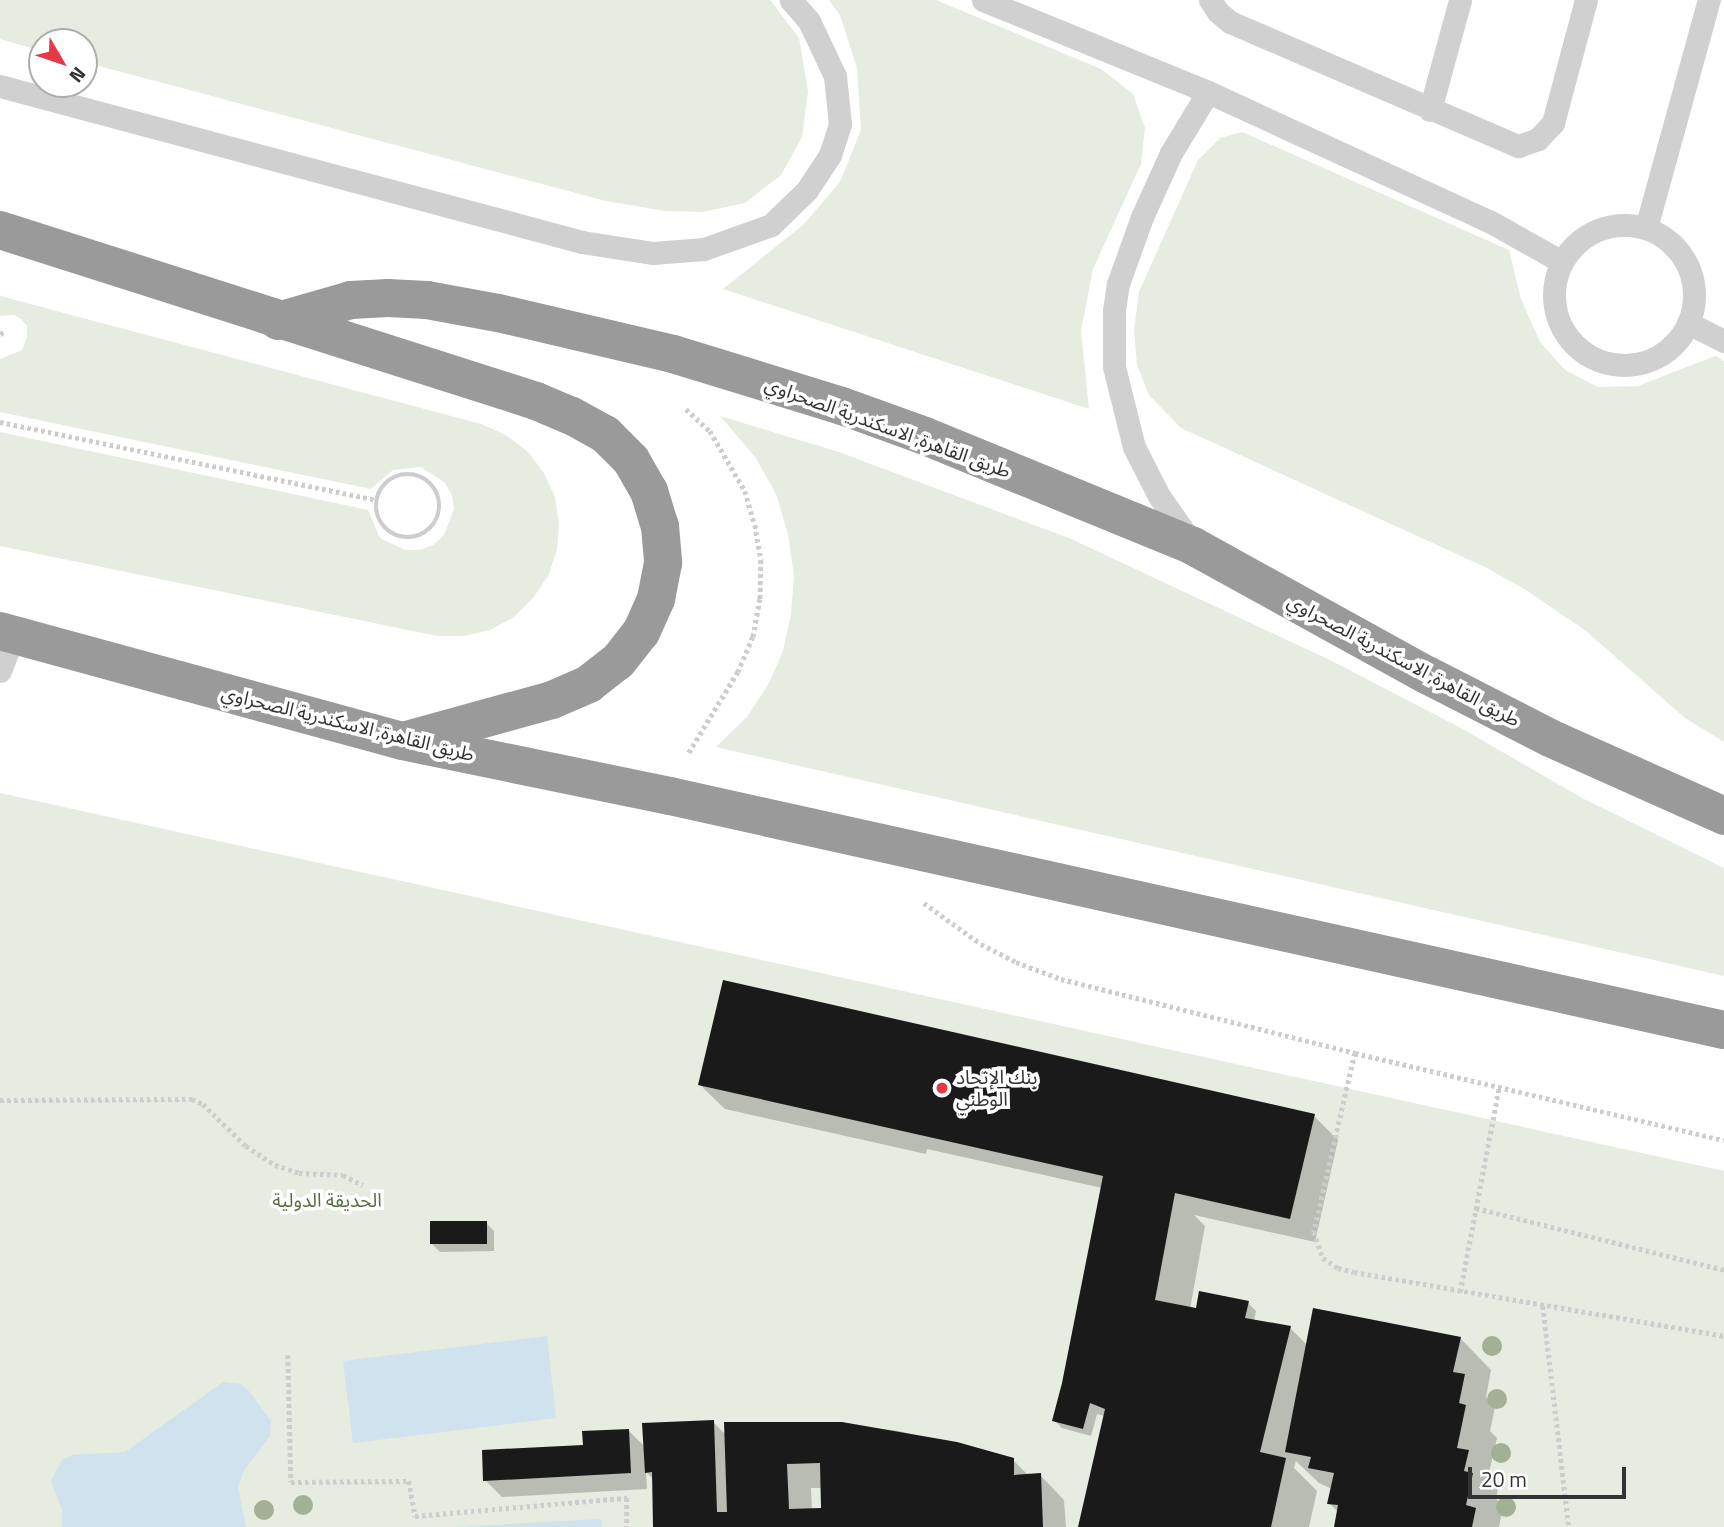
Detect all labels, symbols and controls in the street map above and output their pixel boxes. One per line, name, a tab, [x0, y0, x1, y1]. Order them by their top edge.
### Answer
north arrow	[28, 28, 98, 98]
text: N	[63, 61, 94, 90]
street label: طريق القاهرة, الاسكندرية الصحراوي	[762, 372, 1014, 482]
street label: طريق القاهرة, الاسكندرية الصحراوي	[1284, 589, 1524, 731]
street label: طريق القاهرة, الاسكندرية الصحراوي	[219, 681, 477, 765]
place label: بنك الإتحاد الوطني	[956, 1066, 1037, 1110]
marker: بنك الإتحاد الوطني	[934, 1080, 950, 1096]
park label: الحديقة الدولية	[272, 1189, 382, 1211]
scale bar	[1472, 1454, 1630, 1498]
text: 20 m	[1481, 1463, 1527, 1495]

